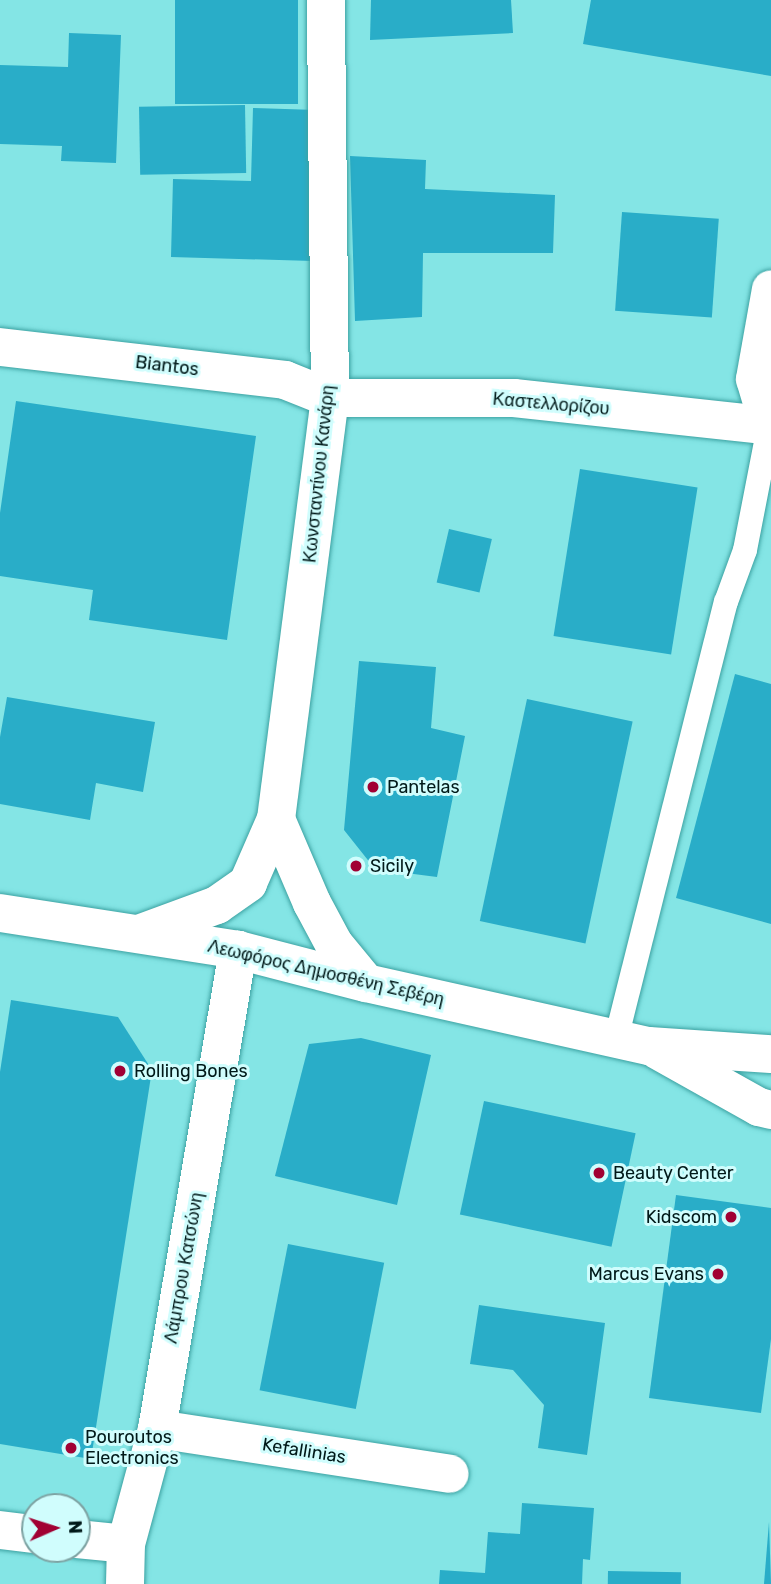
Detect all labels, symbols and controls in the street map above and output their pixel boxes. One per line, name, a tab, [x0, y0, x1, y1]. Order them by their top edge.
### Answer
street label: Biantos	[134, 351, 200, 381]
street label: Κωνσταντίνου Κανάρη	[299, 384, 339, 564]
street label: Καστελλορίζου	[492, 388, 610, 420]
place label: Pantelas	[387, 776, 460, 798]
marker: Pantelas	[365, 779, 381, 795]
place label: Sicily	[370, 855, 414, 877]
marker: Sicily	[348, 858, 364, 874]
street label: Λεωφόρος Δημοσθένη Σεβέρη	[206, 935, 446, 1011]
place label: Rolling Bones	[134, 1060, 248, 1082]
marker: Rolling Bones	[112, 1063, 128, 1079]
place label: Beauty Center	[613, 1162, 734, 1184]
marker: Beauty Center	[591, 1165, 607, 1181]
street label: Λάμπρου Κατσώνη	[160, 1191, 208, 1345]
place label: Kidscom	[646, 1206, 717, 1228]
marker: Kidscom	[723, 1209, 739, 1225]
place label: Marcus Evans	[588, 1263, 704, 1285]
marker: Marcus Evans	[710, 1266, 726, 1282]
place label: Pouroutos Electronics	[85, 1427, 179, 1470]
street label: Kefallinias	[261, 1434, 347, 1468]
marker: Pouroutos Electronics	[63, 1440, 79, 1456]
north arrow	[21, 1493, 91, 1563]
text: N	[64, 1520, 87, 1534]

